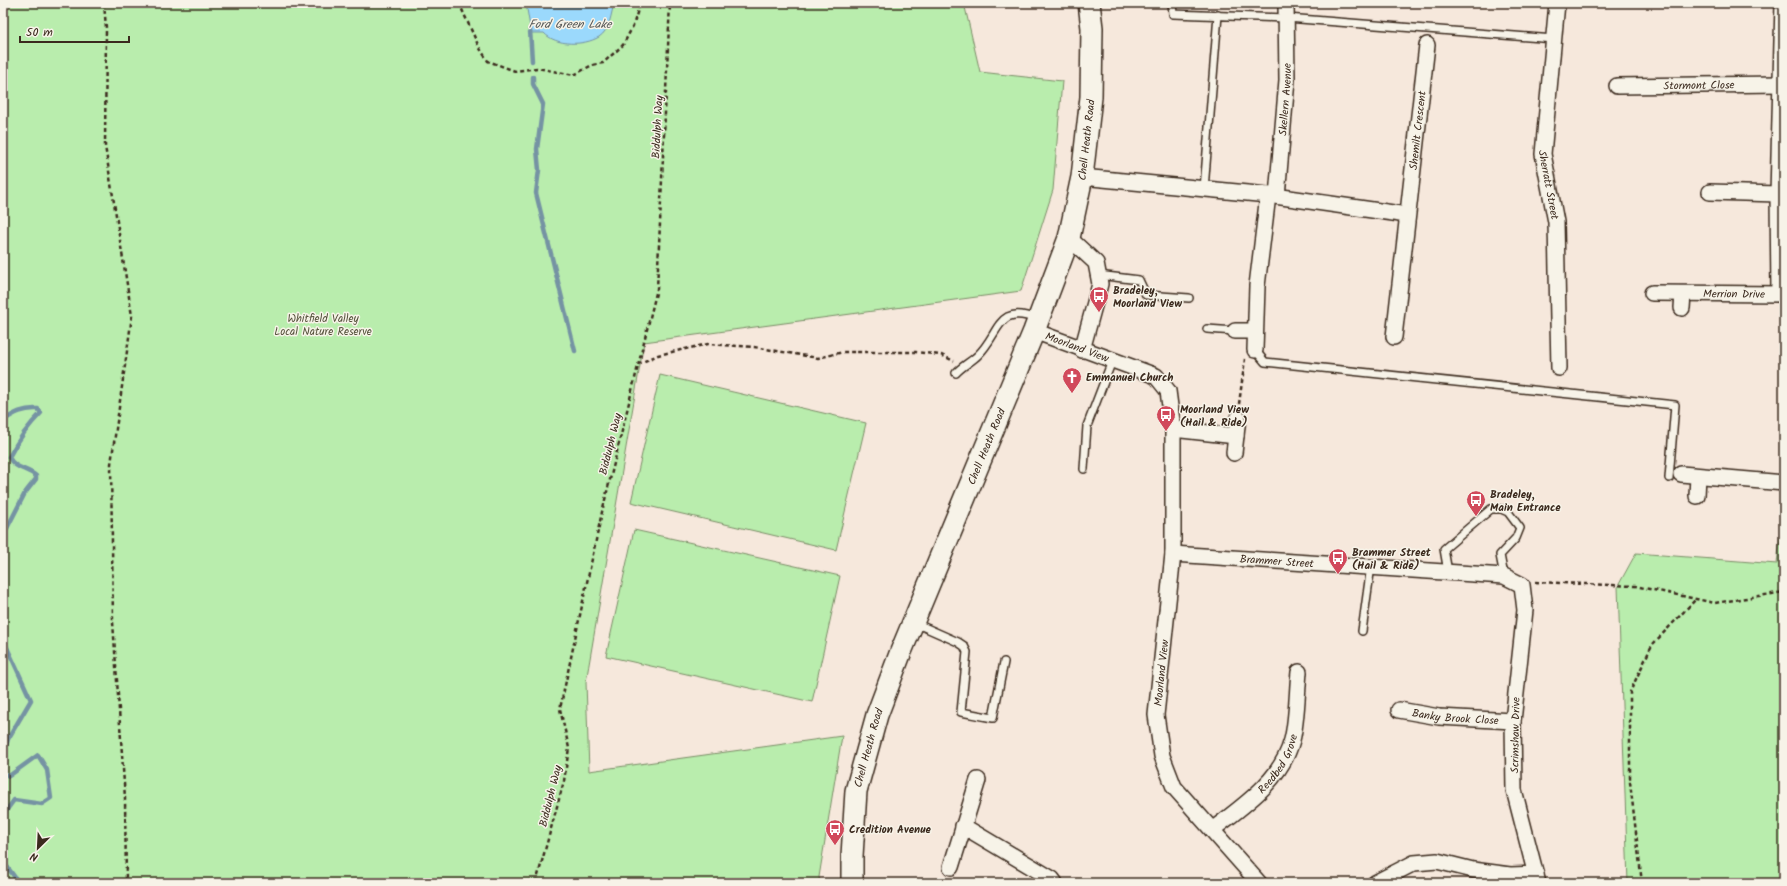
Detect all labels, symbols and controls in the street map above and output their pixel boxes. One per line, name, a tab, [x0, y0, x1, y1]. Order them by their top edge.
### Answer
water label: Ford Green Lake	[528, 15, 613, 34]
scale bar	[20, 18, 129, 44]
text: 50 m	[26, 23, 53, 42]
street label: Skellern Avenue	[1274, 63, 1297, 136]
street label: Stormont Close	[1663, 77, 1735, 95]
street label: Shemilt Crescent	[1405, 89, 1432, 171]
street label: Biddulph Way	[647, 94, 669, 159]
street label: Chell Heath Road	[1073, 98, 1101, 182]
street label: Sherratt Street	[1533, 149, 1563, 222]
place label: Bradeley, Moorland View	[1113, 282, 1182, 313]
bus stop icon: Bradeley, Moorland View	[1088, 285, 1110, 313]
street label: Merrion Drive	[1703, 285, 1765, 304]
park label: Whitfield Valley Local Nature Reserve	[274, 310, 372, 341]
street label: Moorland View	[1042, 328, 1112, 368]
church icon: Emmanuel Church	[1061, 366, 1083, 394]
place label: Emmanuel Church	[1086, 369, 1174, 387]
place label: Moorland View (Hail & Ride)	[1180, 401, 1249, 432]
bus stop icon: Moorland View (Hail & Ride)	[1155, 404, 1177, 432]
street label: Chell Heath Road	[963, 405, 1011, 488]
street label: Biddulph Way	[595, 411, 628, 477]
place label: Bradeley, Main Entrance	[1490, 486, 1561, 517]
bus stop icon: Bradeley, Main Entrance	[1465, 489, 1487, 517]
place label: Brammer Street (Hail & Ride)	[1352, 544, 1432, 575]
bus stop icon: Brammer Street (Hail & Ride)	[1327, 547, 1349, 575]
street label: Brammer Street	[1239, 550, 1315, 573]
street label: Moorland View	[1150, 638, 1174, 707]
street label: Scrimshaw Drive	[1506, 697, 1526, 773]
street label: Banky Brook Close	[1411, 704, 1499, 730]
street label: Chell Heath Road	[849, 705, 889, 790]
street label: Reedbed Grove	[1254, 732, 1303, 798]
street label: Biddulph Way	[535, 763, 568, 829]
bus stop icon: Credition Avenue	[824, 818, 846, 846]
place label: Credition Avenue	[849, 821, 931, 839]
north arrow	[18, 828, 58, 868]
text: N	[27, 847, 41, 866]

